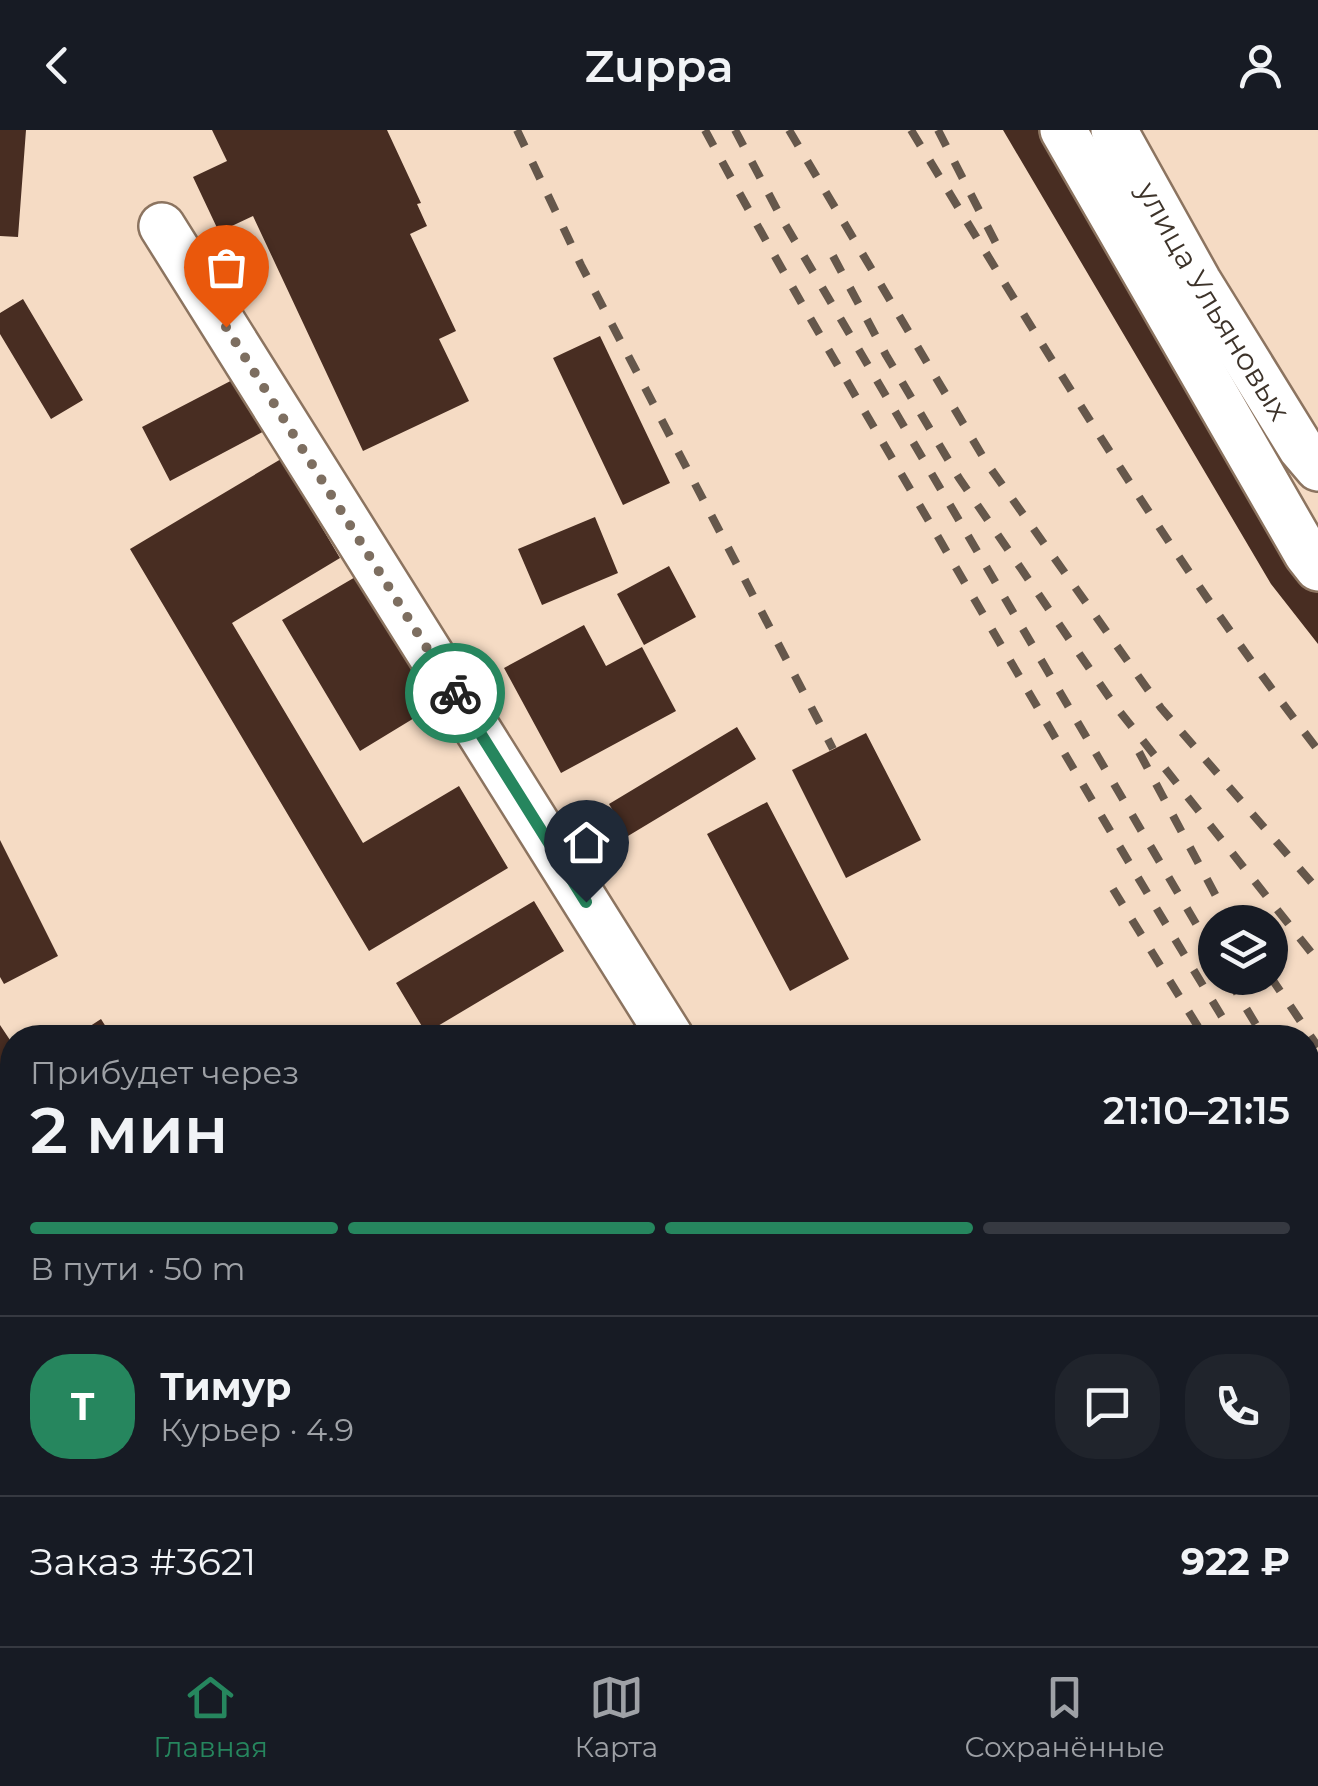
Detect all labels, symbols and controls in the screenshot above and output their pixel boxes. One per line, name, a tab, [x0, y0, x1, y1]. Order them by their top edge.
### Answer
icon: back	[30, 38, 85, 93]
text: Zuppa	[585, 38, 733, 93]
icon: person	[1233, 38, 1288, 93]
street label: улица Ульяновых	[1128, 175, 1299, 427]
pin	[184, 225, 269, 328]
icon: bag	[199, 240, 254, 295]
courier	[405, 643, 505, 743]
icon: bike	[428, 666, 483, 721]
pin	[544, 800, 629, 903]
icon: home	[559, 815, 614, 870]
map controls	[1198, 905, 1288, 995]
button: layers	[1198, 905, 1288, 995]
text: Прибудет через	[30, 1053, 299, 1092]
text: 21:10–21:15	[1103, 1087, 1290, 1134]
text: 2 мин	[30, 1090, 228, 1169]
text: В пути · 50 m	[30, 1249, 245, 1288]
button: chat	[1055, 1354, 1160, 1459]
button: phone	[1185, 1354, 1290, 1459]
text: Тимур	[160, 1363, 291, 1410]
text: Т	[70, 1383, 95, 1430]
text: Курьер · 4.9	[160, 1410, 354, 1449]
text: Заказ #3621	[30, 1538, 256, 1585]
text: 922 ₽	[1181, 1538, 1290, 1585]
tab: Главная	[153, 1670, 268, 1764]
tab: Карта	[574, 1670, 658, 1764]
tab: Сохранённые	[965, 1670, 1165, 1764]

